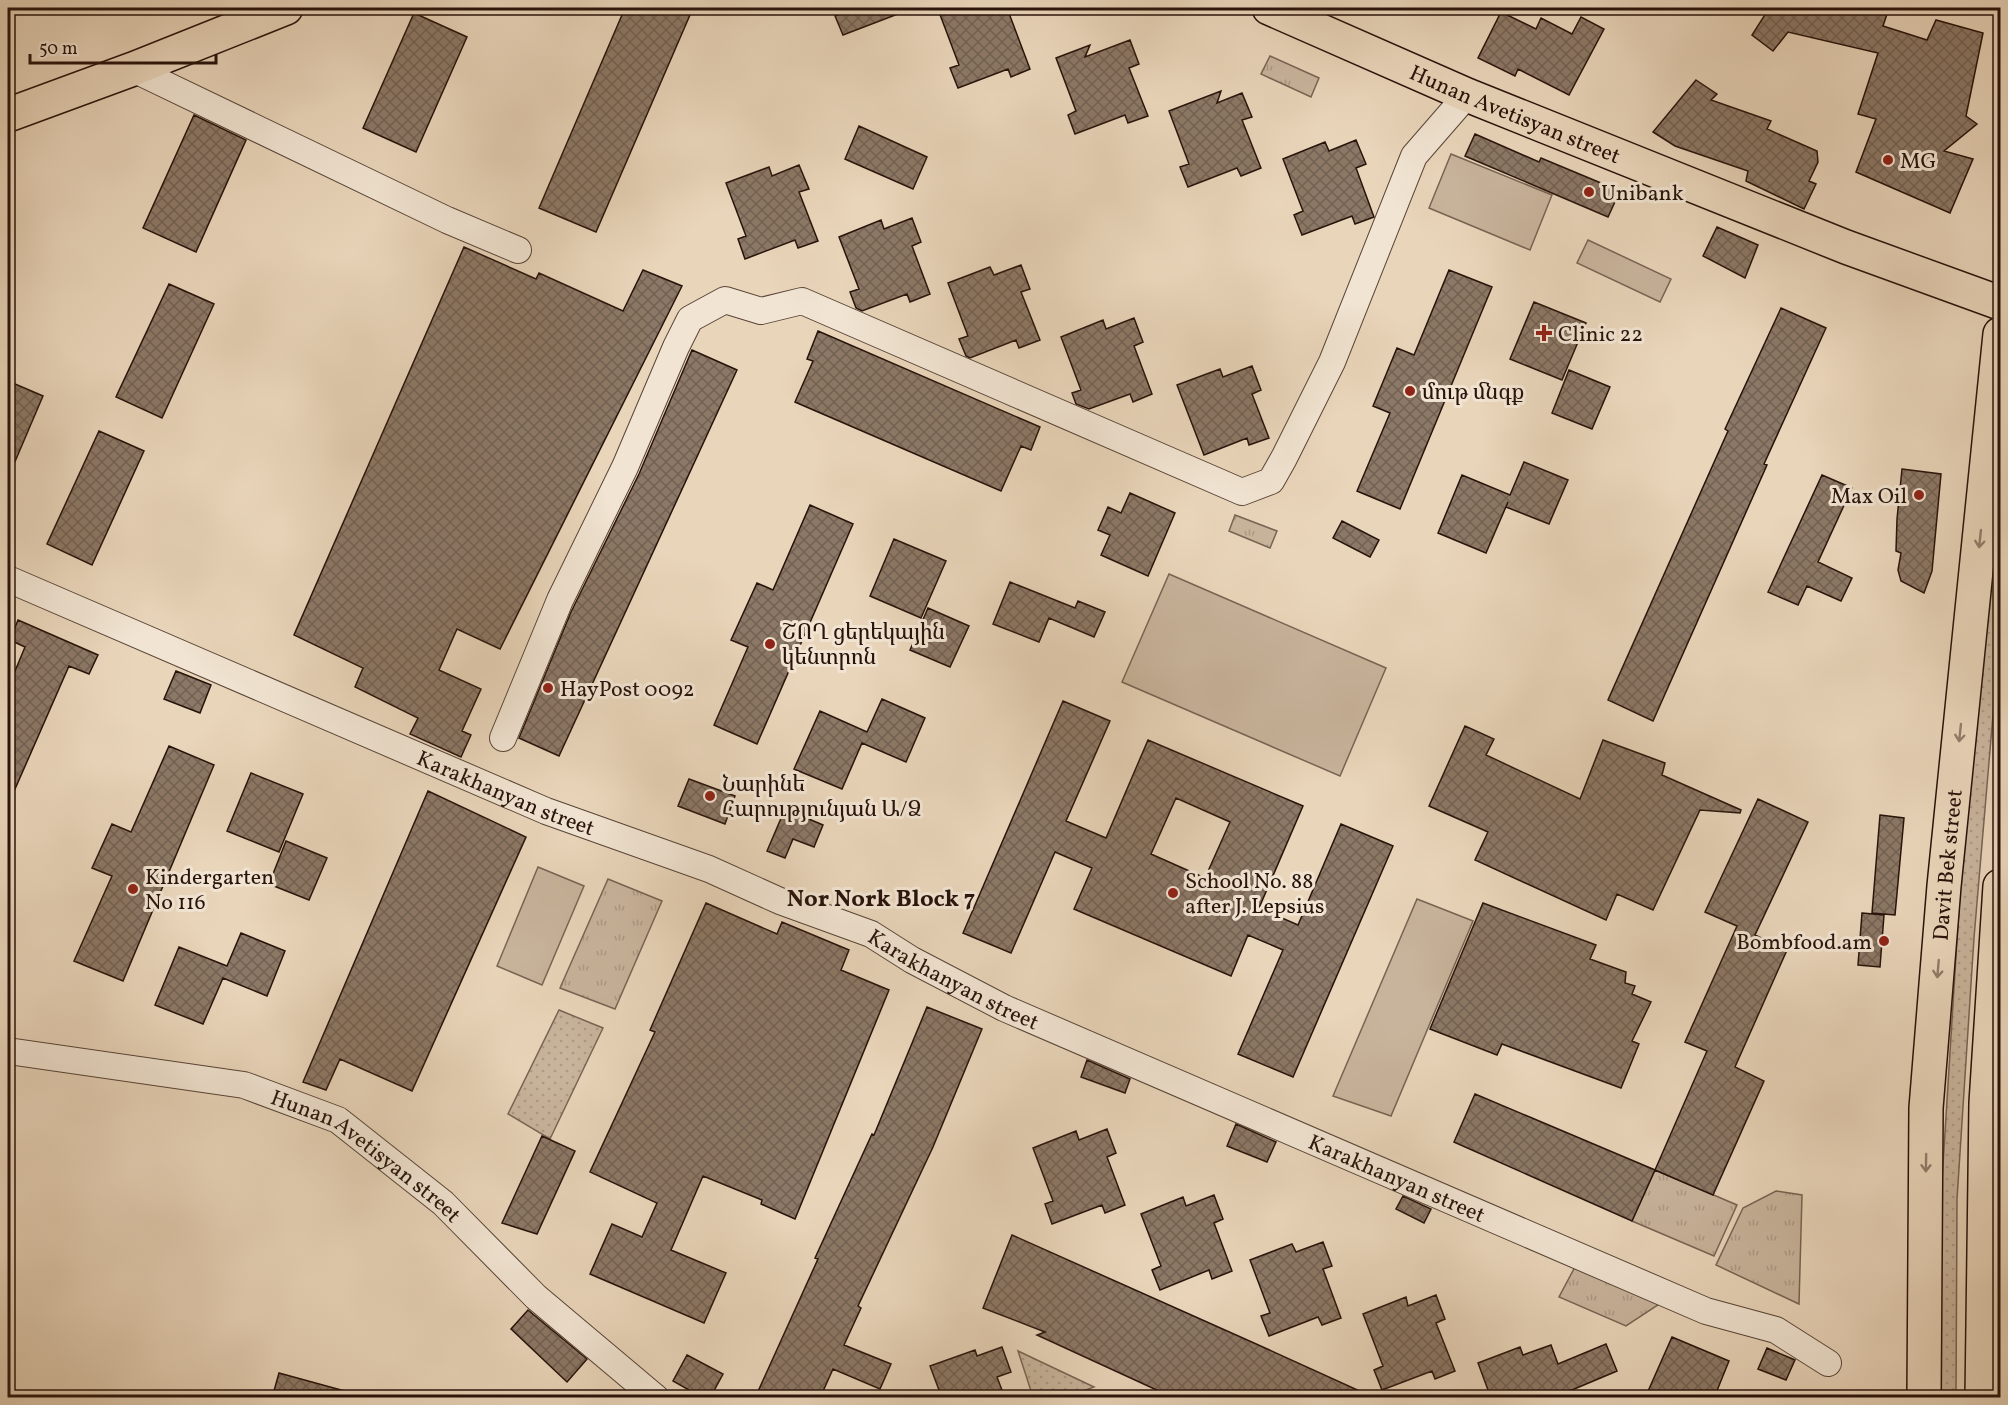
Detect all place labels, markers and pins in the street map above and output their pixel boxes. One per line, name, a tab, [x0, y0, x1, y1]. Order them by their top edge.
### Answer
place label: MG	[1900, 147, 1937, 178]
marker: MG	[1881, 153, 1895, 167]
place label: Unibank	[1601, 179, 1684, 210]
marker: Unibank	[1582, 185, 1596, 199]
place label: Clinic 22	[1558, 320, 1643, 351]
marker: Clinic 22	[1535, 324, 1553, 342]
place label: մութ մնգք	[1422, 378, 1525, 409]
marker: մութ մնգք	[1403, 384, 1417, 398]
place label: Max Oil	[1831, 482, 1907, 513]
marker: Max Oil	[1912, 488, 1926, 502]
place label: ՇՈՂ ցերեկային կենտրոն	[782, 618, 945, 674]
marker: ՇՈՂ ցերեկային կենտրոն	[763, 637, 777, 651]
place label: HayPost 0092	[560, 675, 695, 706]
marker: HayPost 0092	[541, 681, 555, 695]
place label: Նարինե Հարությունյան Ա/Ձ	[722, 770, 921, 826]
marker: Նարինե Հարությունյան Ա/Ձ	[703, 789, 717, 803]
place label: Kindergarten No 116	[145, 863, 274, 919]
place label: School No. 88 after J. Lepsius	[1185, 867, 1324, 923]
marker: Kindergarten No 116	[126, 882, 140, 896]
marker: School No. 88 after J. Lepsius	[1166, 886, 1180, 900]
place label: Bombfood.am	[1736, 928, 1872, 959]
marker: Bombfood.am	[1877, 934, 1891, 948]

